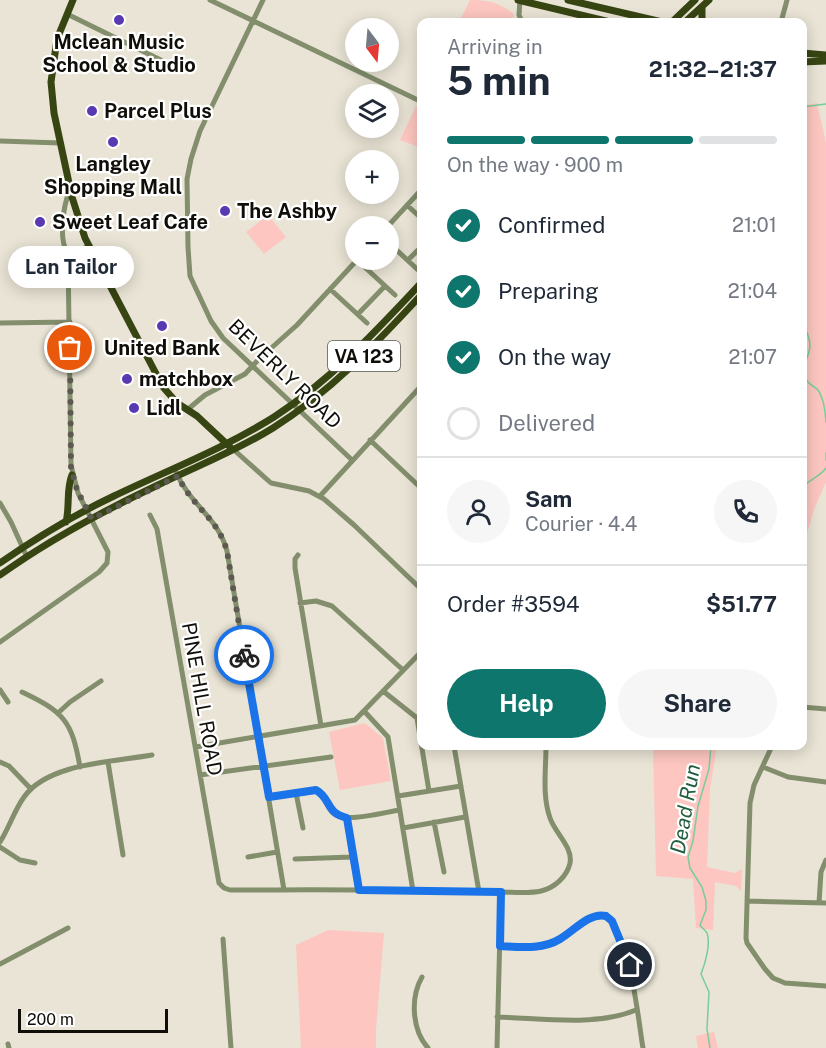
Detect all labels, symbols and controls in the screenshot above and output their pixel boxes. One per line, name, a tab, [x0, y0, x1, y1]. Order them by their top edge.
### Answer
marker: Mclean Music School & Studio	[112, 13, 126, 27]
north arrow	[345, 18, 399, 72]
map controls	[345, 18, 399, 270]
place label: Mclean Music School & Studio	[42, 30, 196, 77]
text: Arriving in	[447, 35, 542, 59]
text: 21:32–21:37	[649, 56, 777, 82]
text: 5 min	[447, 58, 551, 104]
button: layers	[345, 84, 399, 138]
place label: Parcel Plus	[104, 99, 212, 123]
marker: Parcel Plus	[85, 104, 99, 118]
marker: Langley Shopping Mall	[106, 135, 120, 149]
button: +	[345, 150, 399, 204]
place label: Langley Shopping Mall	[44, 152, 182, 199]
text: On the way · 900 m	[447, 153, 623, 177]
place label: The Ashby	[237, 199, 337, 223]
marker: The Ashby	[218, 204, 232, 218]
icon: check	[447, 209, 480, 242]
place label: Sweet Leaf Cafe	[52, 210, 208, 234]
text: Confirmed	[498, 212, 605, 238]
text: 21:01	[732, 213, 777, 237]
marker: Sweet Leaf Cafe	[33, 215, 47, 229]
button: −	[345, 216, 399, 270]
callout: Lan Tailor	[7, 246, 133, 288]
text: Lan Tailor	[25, 255, 117, 279]
icon: check	[447, 275, 480, 308]
text: Preparing	[498, 278, 599, 304]
text: 21:04	[728, 279, 777, 303]
street label: BEVERLY ROAD	[224, 314, 346, 434]
marker: United Bank	[155, 319, 169, 333]
pin	[44, 322, 95, 373]
icon: bag	[53, 331, 86, 364]
place label: United Bank	[104, 336, 221, 360]
road number: VA 123	[328, 341, 400, 371]
icon: check	[447, 341, 480, 374]
text: On the way	[498, 344, 611, 370]
text: 21:07	[729, 345, 777, 369]
place label: matchbox	[139, 367, 233, 391]
marker: matchbox	[120, 372, 134, 386]
place label: Lidl	[146, 396, 182, 420]
marker: Lidl	[127, 401, 141, 415]
text: Delivered	[498, 410, 595, 436]
button: person	[447, 480, 510, 543]
button: phone	[714, 480, 777, 543]
text: Sam	[525, 486, 572, 512]
text: Courier · 4.4	[525, 512, 637, 536]
text: Order #3594	[447, 591, 580, 617]
text: $51.77	[706, 591, 777, 617]
street label: PINE HILL ROAD	[177, 621, 227, 777]
courier	[214, 625, 274, 685]
icon: bike	[228, 639, 261, 672]
button: Help	[447, 669, 606, 738]
button: Share	[618, 669, 777, 738]
water label: Dead Run	[665, 762, 705, 856]
pin	[604, 939, 655, 990]
icon: home	[613, 948, 646, 981]
scale bar	[18, 1006, 168, 1034]
text: 200 m	[27, 1010, 74, 1029]

